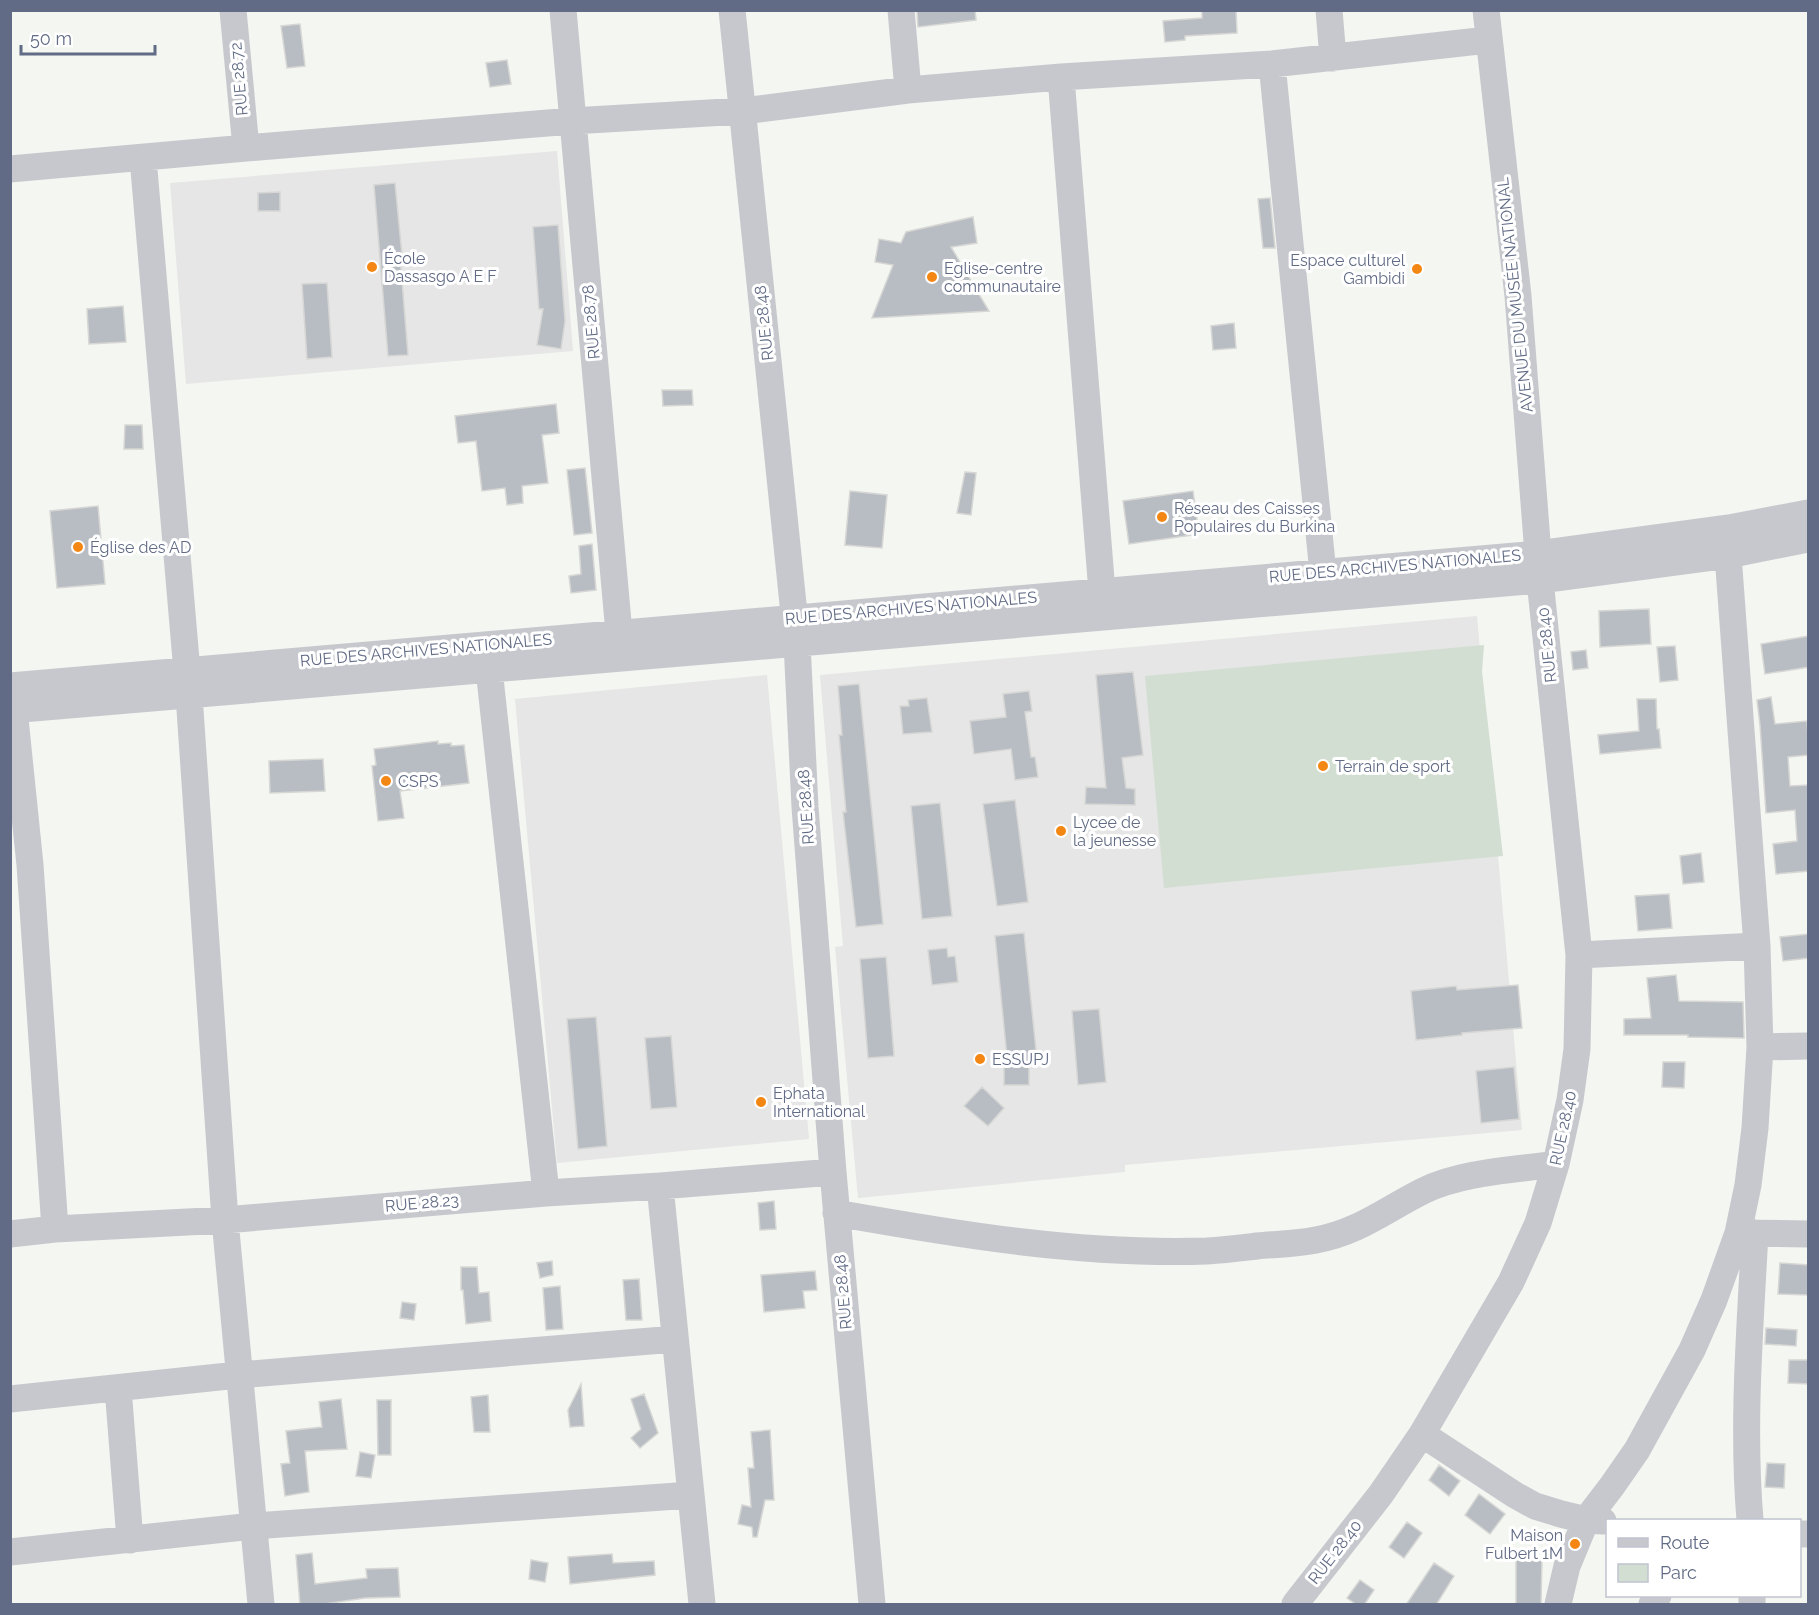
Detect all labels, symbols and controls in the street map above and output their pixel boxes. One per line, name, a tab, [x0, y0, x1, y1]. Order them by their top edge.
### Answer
scale bar	[21, 18, 154, 56]
text: 50 m	[30, 28, 72, 49]
street label: RUE 28.72	[226, 41, 252, 117]
street label: AVENUE DU MUSÉE NATIONAL	[1492, 176, 1537, 413]
place label: École Dassasgo A E F	[384, 248, 497, 286]
place label: Espace culturel Gambidi	[1290, 251, 1406, 288]
place label: Eglise-centre communautaire	[944, 259, 1061, 296]
marker: École Dassasgo A E F	[365, 260, 379, 274]
marker: Espace culturel Gambidi	[1410, 262, 1424, 276]
marker: Eglise-centre communautaire	[925, 270, 939, 284]
street label: RUE 28.78	[578, 284, 604, 360]
street label: RUE 28.48	[751, 284, 777, 362]
place label: Réseau des Caisses Populaires du Burkina	[1174, 499, 1335, 536]
marker: Réseau des Caisses Populaires du Burkina	[1155, 510, 1169, 524]
place label: Église des AD	[90, 537, 191, 557]
marker: Église des AD	[71, 540, 85, 554]
street label: RUE DES ARCHIVES NATIONALES	[1268, 545, 1522, 586]
street label: RUE DES ARCHIVES NATIONALES	[784, 587, 1038, 628]
street label: RUE 28.40	[1534, 606, 1560, 684]
street label: RUE DES ARCHIVES NATIONALES	[299, 629, 553, 670]
place label: Terrain de sport	[1335, 757, 1451, 776]
marker: Terrain de sport	[1316, 759, 1330, 773]
street label: RUE 28.48	[794, 769, 818, 845]
place label: CSPS	[398, 772, 439, 791]
marker: CSPS	[379, 774, 393, 788]
place label: Lycee de la jeunesse	[1073, 813, 1156, 850]
marker: Lycee de la jeunesse	[1054, 824, 1068, 838]
place label: ESSUPJ	[992, 1050, 1049, 1069]
marker: ESSUPJ	[973, 1052, 987, 1066]
place label: Ephata International	[773, 1084, 866, 1121]
street label: RUE 28.40	[1546, 1089, 1580, 1167]
marker: Ephata International	[754, 1095, 768, 1109]
street label: RUE 28.23	[384, 1190, 460, 1216]
street label: RUE 28.48	[830, 1254, 856, 1330]
street label: RUE 28.40	[1304, 1516, 1366, 1588]
legend	[1606, 1519, 1801, 1597]
place label: Maison Fulbert 1M	[1485, 1526, 1563, 1563]
text: Route	[1660, 1532, 1710, 1553]
marker: Maison Fulbert 1M	[1568, 1537, 1582, 1551]
text: Parc	[1660, 1562, 1697, 1583]

